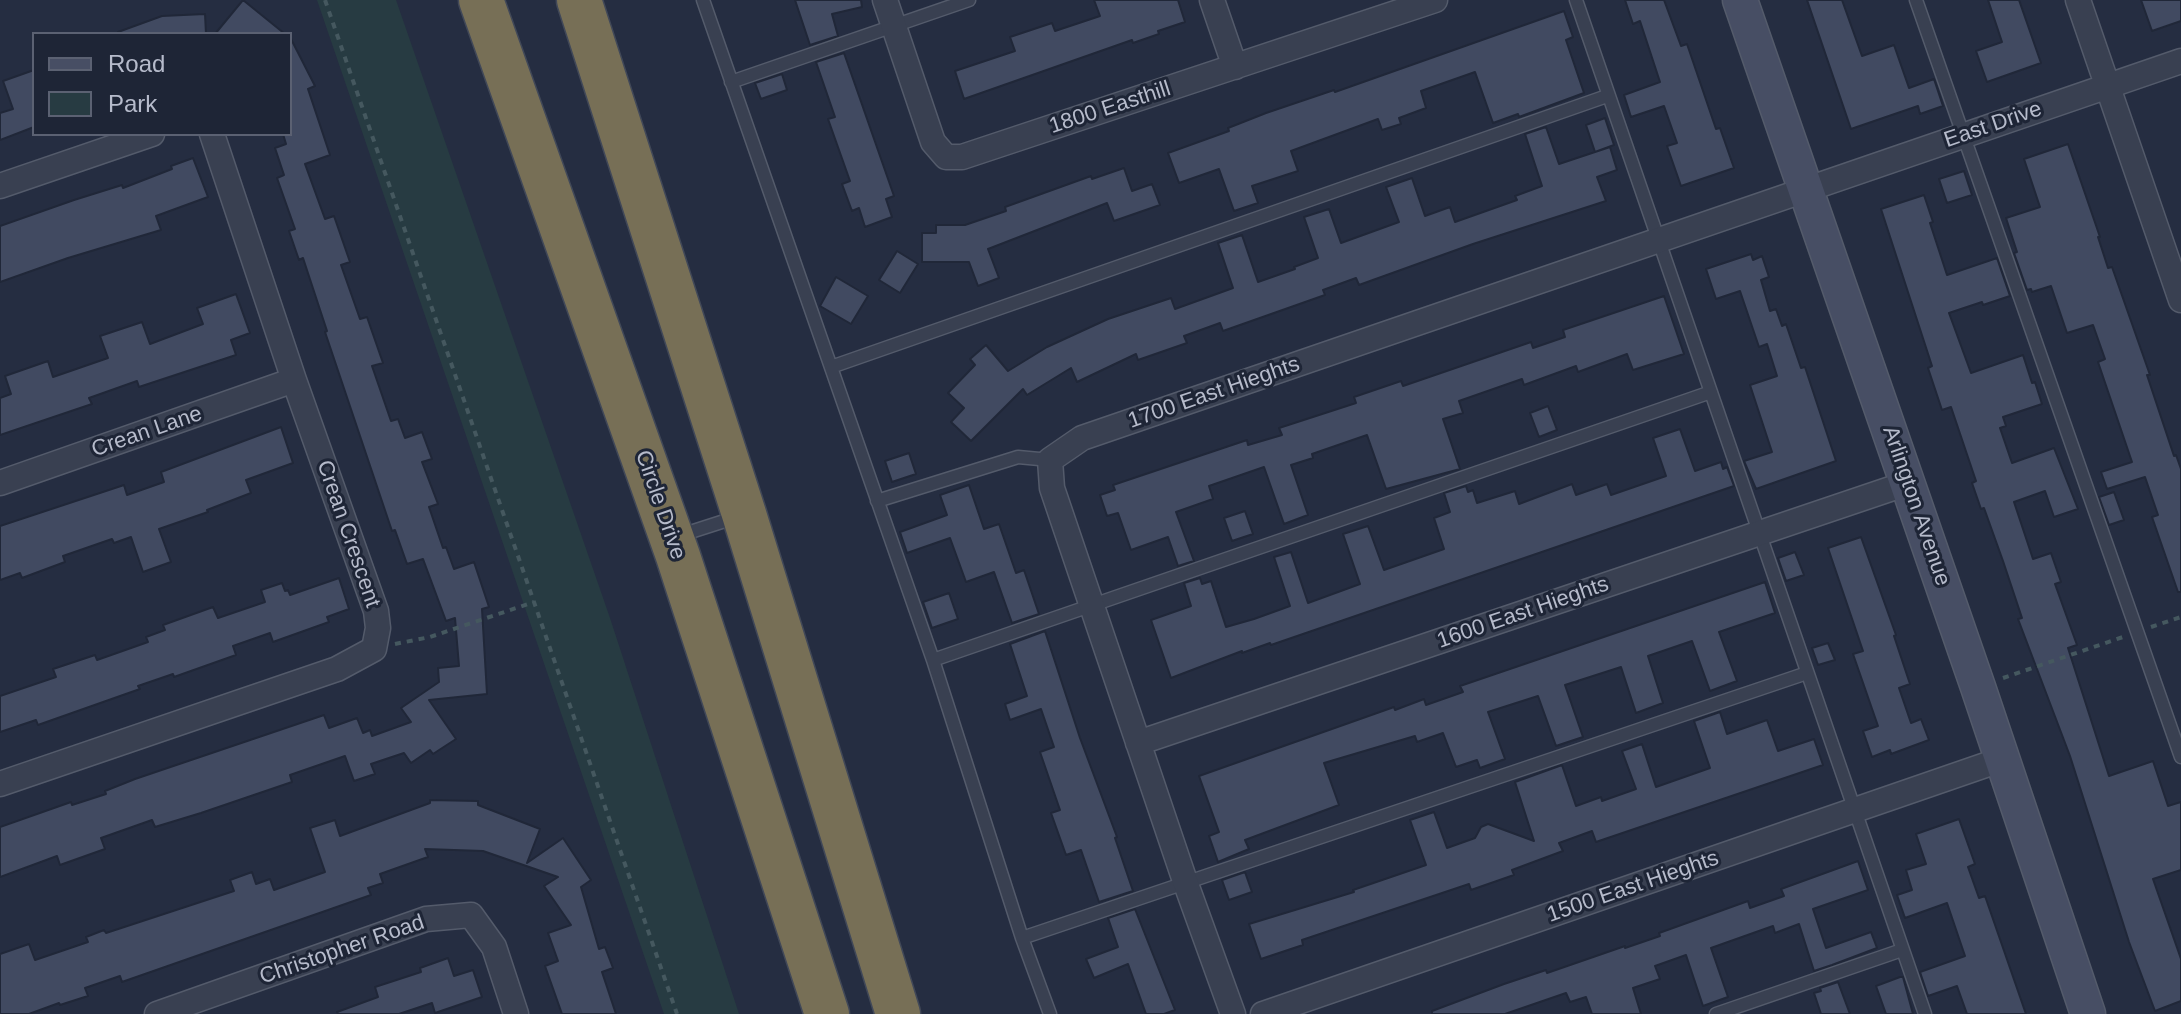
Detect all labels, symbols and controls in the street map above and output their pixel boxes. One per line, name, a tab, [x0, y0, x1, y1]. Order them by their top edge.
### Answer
legend	[32, 32, 292, 136]
text: Road	[108, 50, 165, 77]
street label: 1800 Easthill	[1046, 76, 1174, 140]
text: Park	[108, 90, 157, 117]
street label: East Drive	[1941, 96, 2045, 154]
street label: 1700 East Hieghts	[1125, 351, 1303, 435]
street label: Crean Lane	[88, 401, 206, 463]
street label: Arlington Avenue	[1876, 423, 1956, 589]
street label: Circle Drive	[629, 447, 691, 563]
street label: Crean Crescent	[310, 457, 386, 611]
street label: 1600 East Hieghts	[1434, 571, 1612, 655]
street label: 1500 East Hieghts	[1544, 845, 1722, 929]
street label: Christopher Road	[256, 909, 428, 991]

